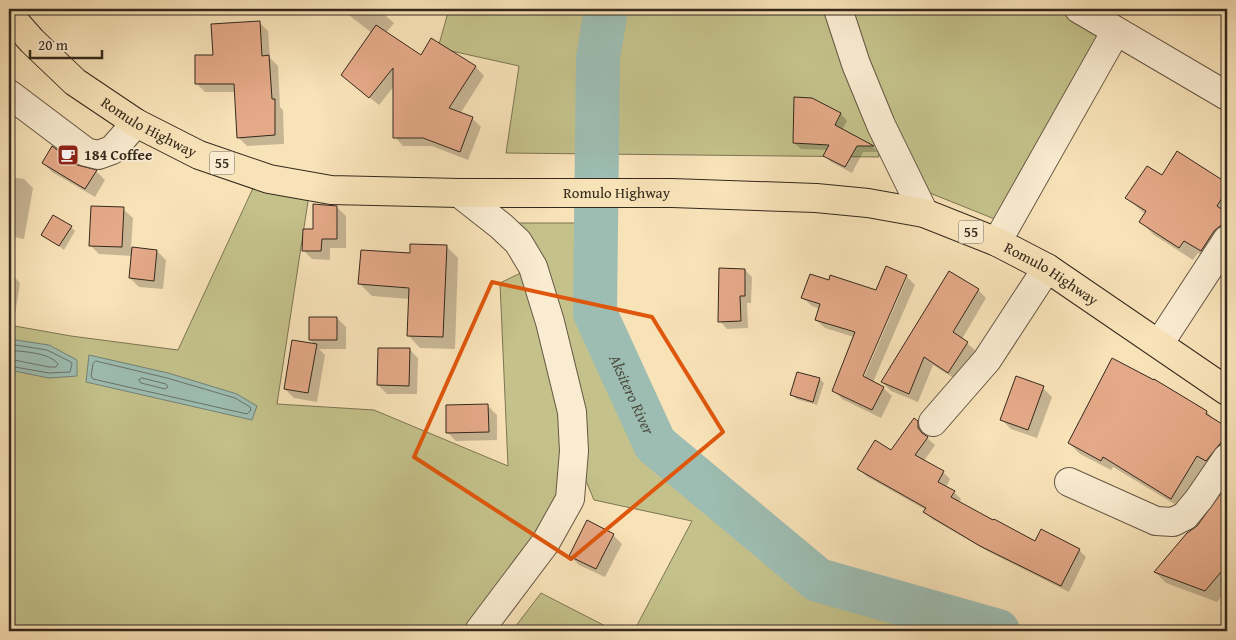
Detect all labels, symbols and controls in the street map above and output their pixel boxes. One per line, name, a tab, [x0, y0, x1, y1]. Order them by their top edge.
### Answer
scale bar	[30, 28, 102, 60]
text: 20 m	[38, 34, 69, 55]
street label: Romulo Highway	[97, 91, 201, 162]
cafe icon: 184 Coffee	[56, 143, 80, 167]
place label: 184 Coffee	[84, 144, 152, 165]
road number: 55	[210, 152, 234, 174]
street label: Romulo Highway	[563, 182, 671, 203]
road number: 55	[958, 220, 984, 243]
street label: Romulo Highway	[1001, 237, 1103, 310]
water label: Aksitero River	[603, 349, 661, 439]

